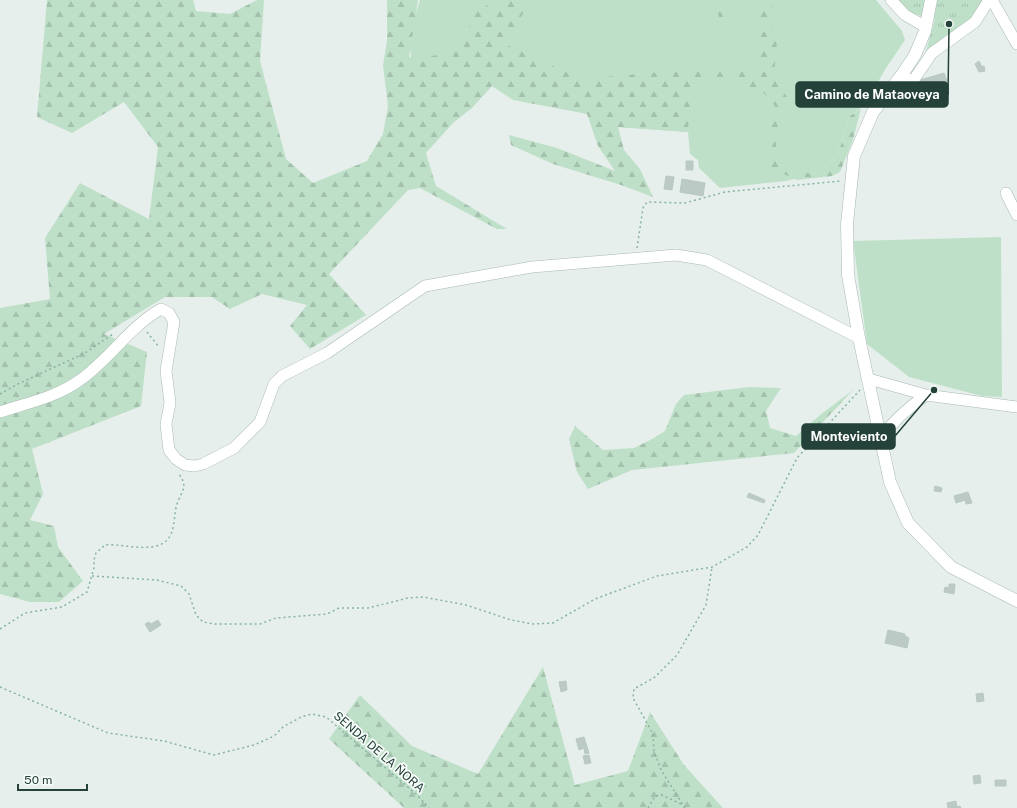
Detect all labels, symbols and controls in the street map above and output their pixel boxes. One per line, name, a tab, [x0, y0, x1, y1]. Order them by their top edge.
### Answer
callout: Camino de Mataoveya	[796, 82, 948, 107]
text: Camino de Mataoveya	[804, 87, 940, 102]
callout: Monteviento	[802, 424, 895, 449]
text: Monteviento	[810, 429, 888, 444]
street label: SENDA DE LA ÑORA	[331, 709, 428, 796]
scale bar	[18, 766, 87, 792]
text: 50 m	[24, 773, 52, 787]

